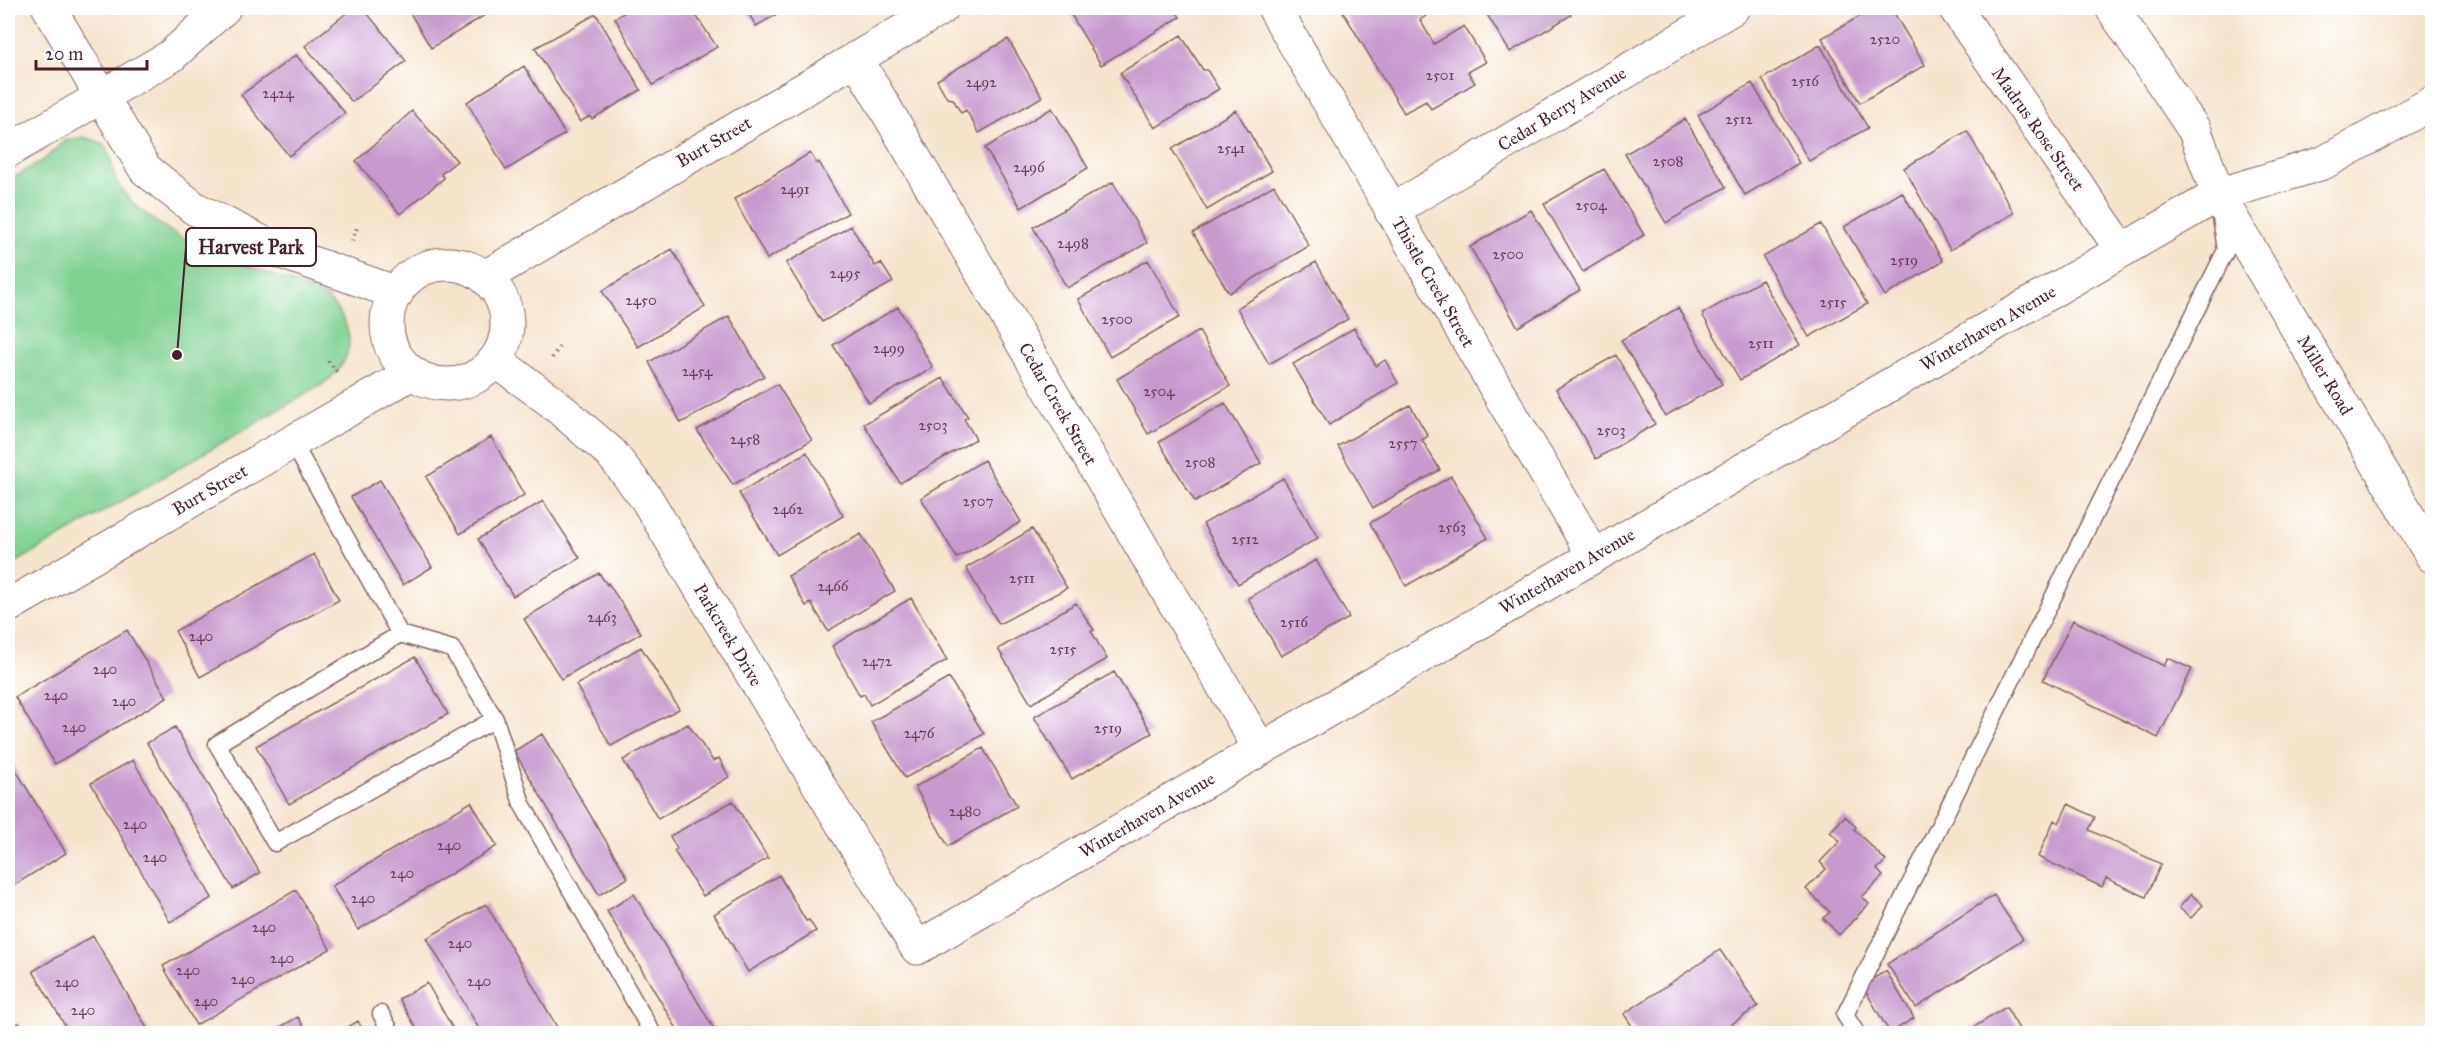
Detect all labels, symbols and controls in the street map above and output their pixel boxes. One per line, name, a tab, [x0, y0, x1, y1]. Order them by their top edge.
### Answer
house number: 2520	[1870, 30, 1900, 48]
scale bar	[36, 33, 147, 71]
text: 20 m	[45, 43, 83, 65]
street label: Cedar Berry Avenue	[1494, 62, 1630, 156]
street label: Madrus Rose Street	[1987, 63, 2089, 196]
house number: 2501	[1426, 66, 1454, 84]
house number: 2516	[1791, 72, 1820, 90]
house number: 2492	[965, 73, 997, 91]
house number: 2424	[262, 84, 294, 102]
house number: 2512	[1725, 110, 1753, 128]
street label: Burt Street	[672, 111, 756, 172]
house number: 2541	[1217, 139, 1245, 157]
house number: 2508	[1653, 152, 1684, 170]
house number: 2496	[1013, 158, 1046, 176]
house number: 2491	[780, 180, 810, 198]
house number: 2504	[1575, 196, 1607, 214]
street label: Thistle Creek Street	[1387, 213, 1480, 352]
callout: Harvest Park	[186, 228, 316, 266]
house number: 2498	[1057, 234, 1089, 252]
text: Harvest Park	[198, 235, 305, 259]
house number: 2500	[1492, 245, 1524, 263]
house number: 2519	[1890, 251, 1918, 269]
house number: 2495	[830, 264, 860, 282]
street label: Winterhaven Avenue	[1916, 280, 2060, 376]
house number: 2450	[625, 291, 657, 309]
house number: 2515	[1819, 293, 1847, 311]
house number: 2500	[1101, 310, 1133, 328]
street label: Miller Road	[2292, 331, 2358, 419]
house number: 2511	[1748, 334, 1774, 352]
house number: 2499	[873, 339, 905, 357]
street label: Cedar Creek Street	[1014, 339, 1102, 470]
house number: 2454	[682, 362, 713, 380]
house number: 2504	[1143, 382, 1175, 400]
house number: 2503	[919, 416, 948, 434]
house number: 2503	[1597, 421, 1626, 439]
house number: 2458	[730, 430, 760, 448]
house number: 2557	[1388, 434, 1418, 452]
house number: 2508	[1185, 453, 1216, 471]
street label: Burt Street	[168, 459, 252, 520]
house number: 2507	[963, 492, 994, 510]
house number: 2462	[773, 500, 804, 518]
house number: 2563	[1438, 518, 1466, 536]
street label: Winterhaven Avenue	[1495, 523, 1639, 619]
house number: 2512	[1231, 530, 1259, 548]
house number: 2511	[1009, 569, 1035, 587]
house number: 2466	[817, 577, 850, 595]
street label: Parkcreek Drive	[689, 580, 767, 690]
house number: 2463	[587, 608, 617, 626]
house number: 2516	[1280, 613, 1309, 631]
house number: 240	[189, 627, 213, 645]
house number: 2515	[1049, 640, 1077, 658]
house number: 2472	[862, 652, 893, 670]
house number: 240	[93, 660, 117, 678]
house number: 240	[44, 686, 68, 704]
house number: 240	[112, 692, 136, 710]
house number: 240	[62, 718, 86, 736]
house number: 2519	[1094, 719, 1122, 737]
house number: 2476	[904, 724, 936, 742]
street label: Winterhaven Avenue	[1075, 767, 1219, 863]
house number: 2480	[949, 802, 981, 820]
house number: 240	[123, 815, 147, 833]
house number: 240	[437, 836, 461, 854]
house number: 240	[143, 848, 167, 866]
house number: 240	[390, 864, 414, 882]
house number: 240	[351, 889, 375, 907]
house number: 240	[252, 918, 276, 936]
house number: 240	[448, 934, 472, 952]
house number: 240	[270, 949, 294, 967]
house number: 240	[176, 961, 200, 979]
house number: 240	[231, 970, 255, 988]
house number: 240	[467, 972, 491, 990]
house number: 240	[55, 973, 79, 991]
house number: 240	[194, 992, 218, 1010]
house number: 240	[71, 1001, 95, 1019]

